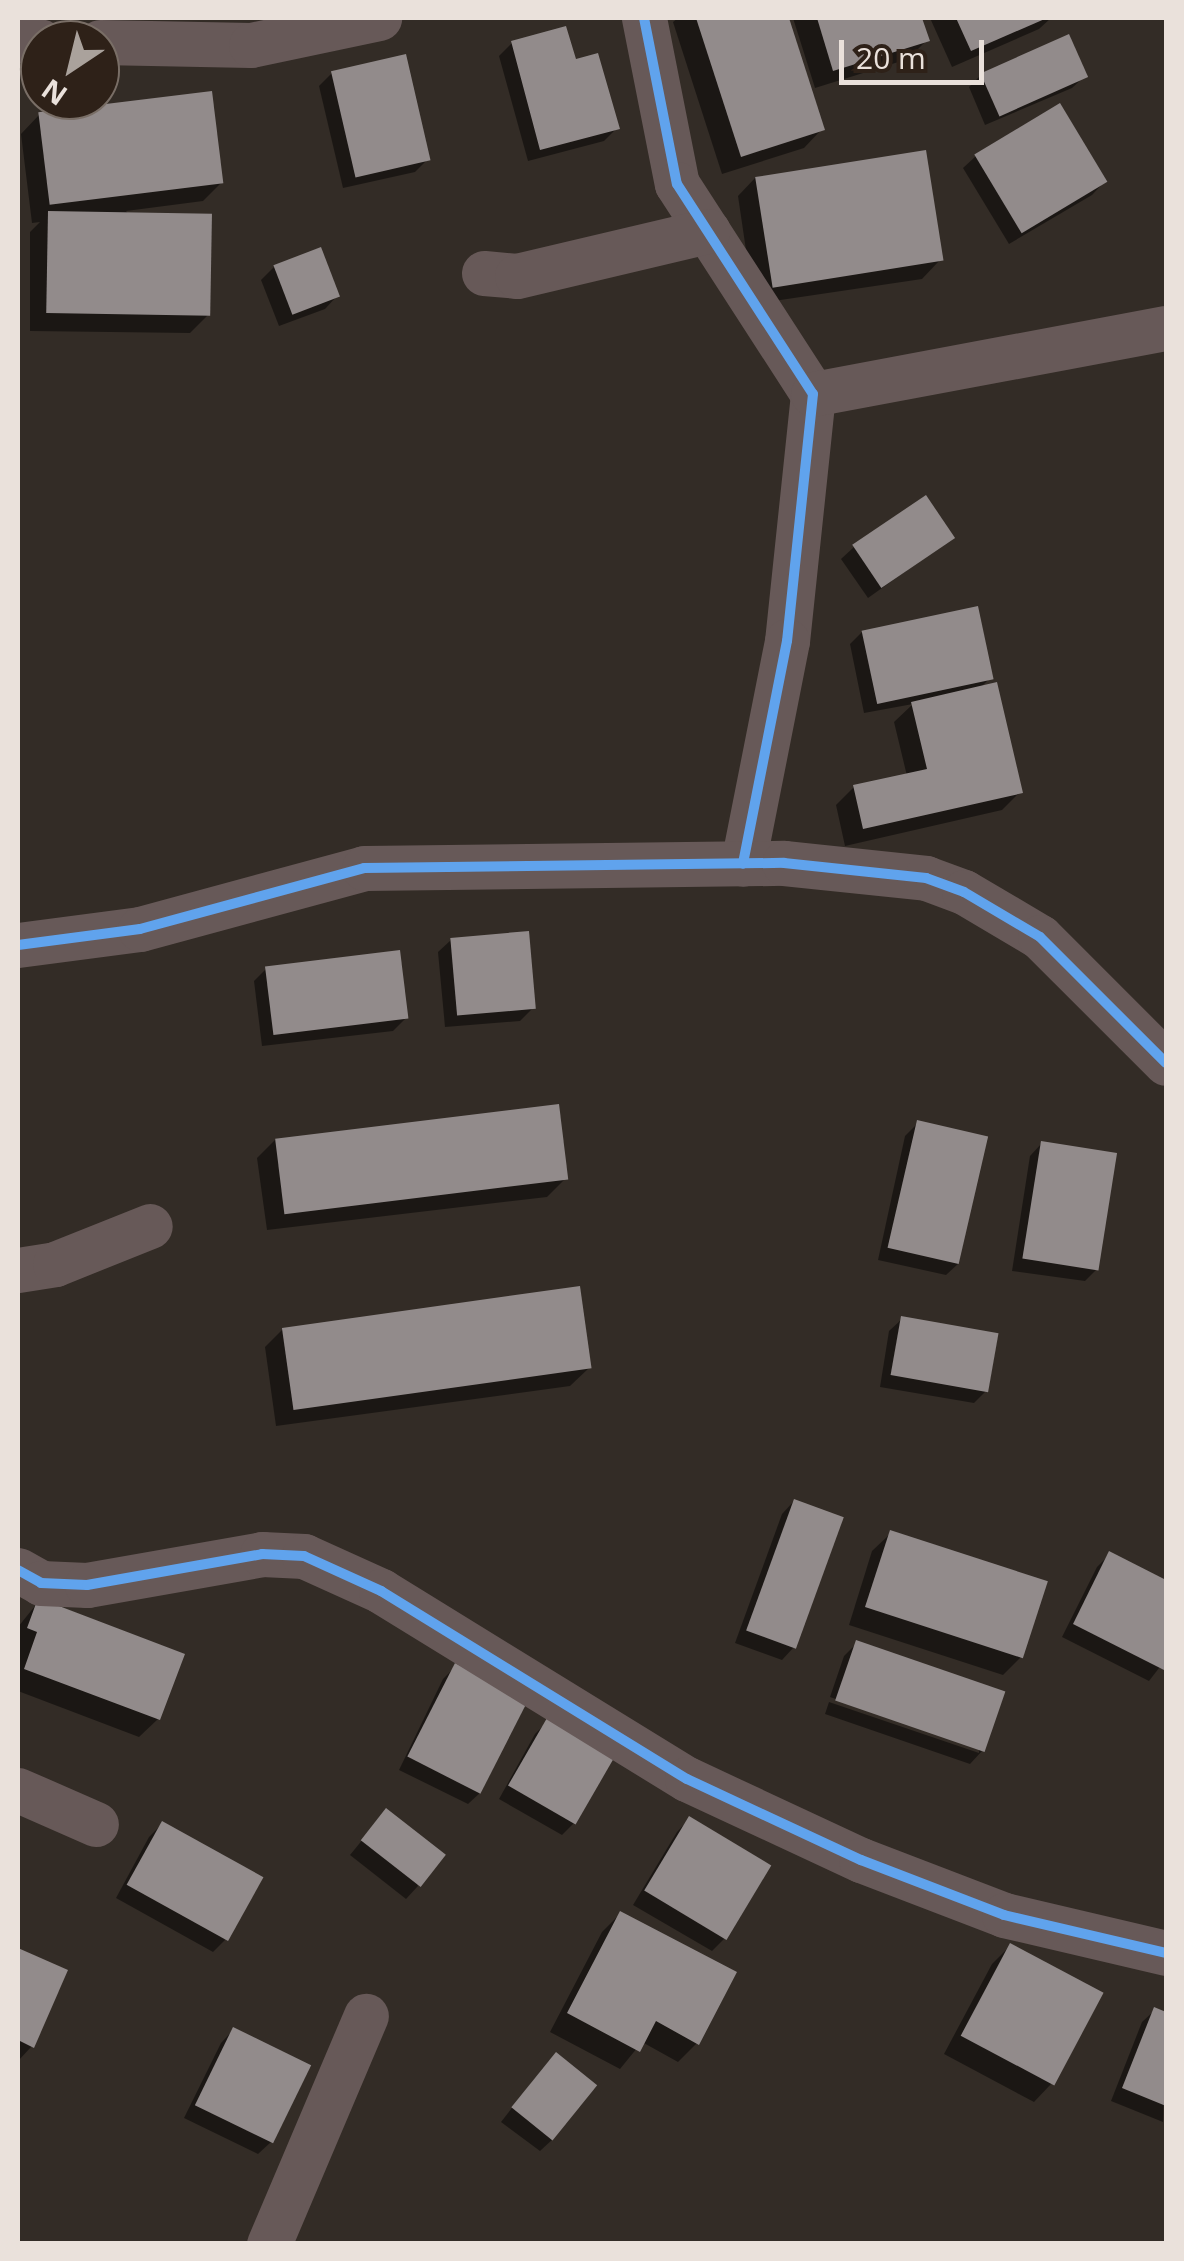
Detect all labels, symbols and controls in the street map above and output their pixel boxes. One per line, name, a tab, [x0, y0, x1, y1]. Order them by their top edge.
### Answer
north arrow	[20, 20, 120, 120]
scale bar	[844, 20, 989, 82]
text: 20 m	[856, 37, 926, 78]
text: N	[34, 71, 74, 115]

